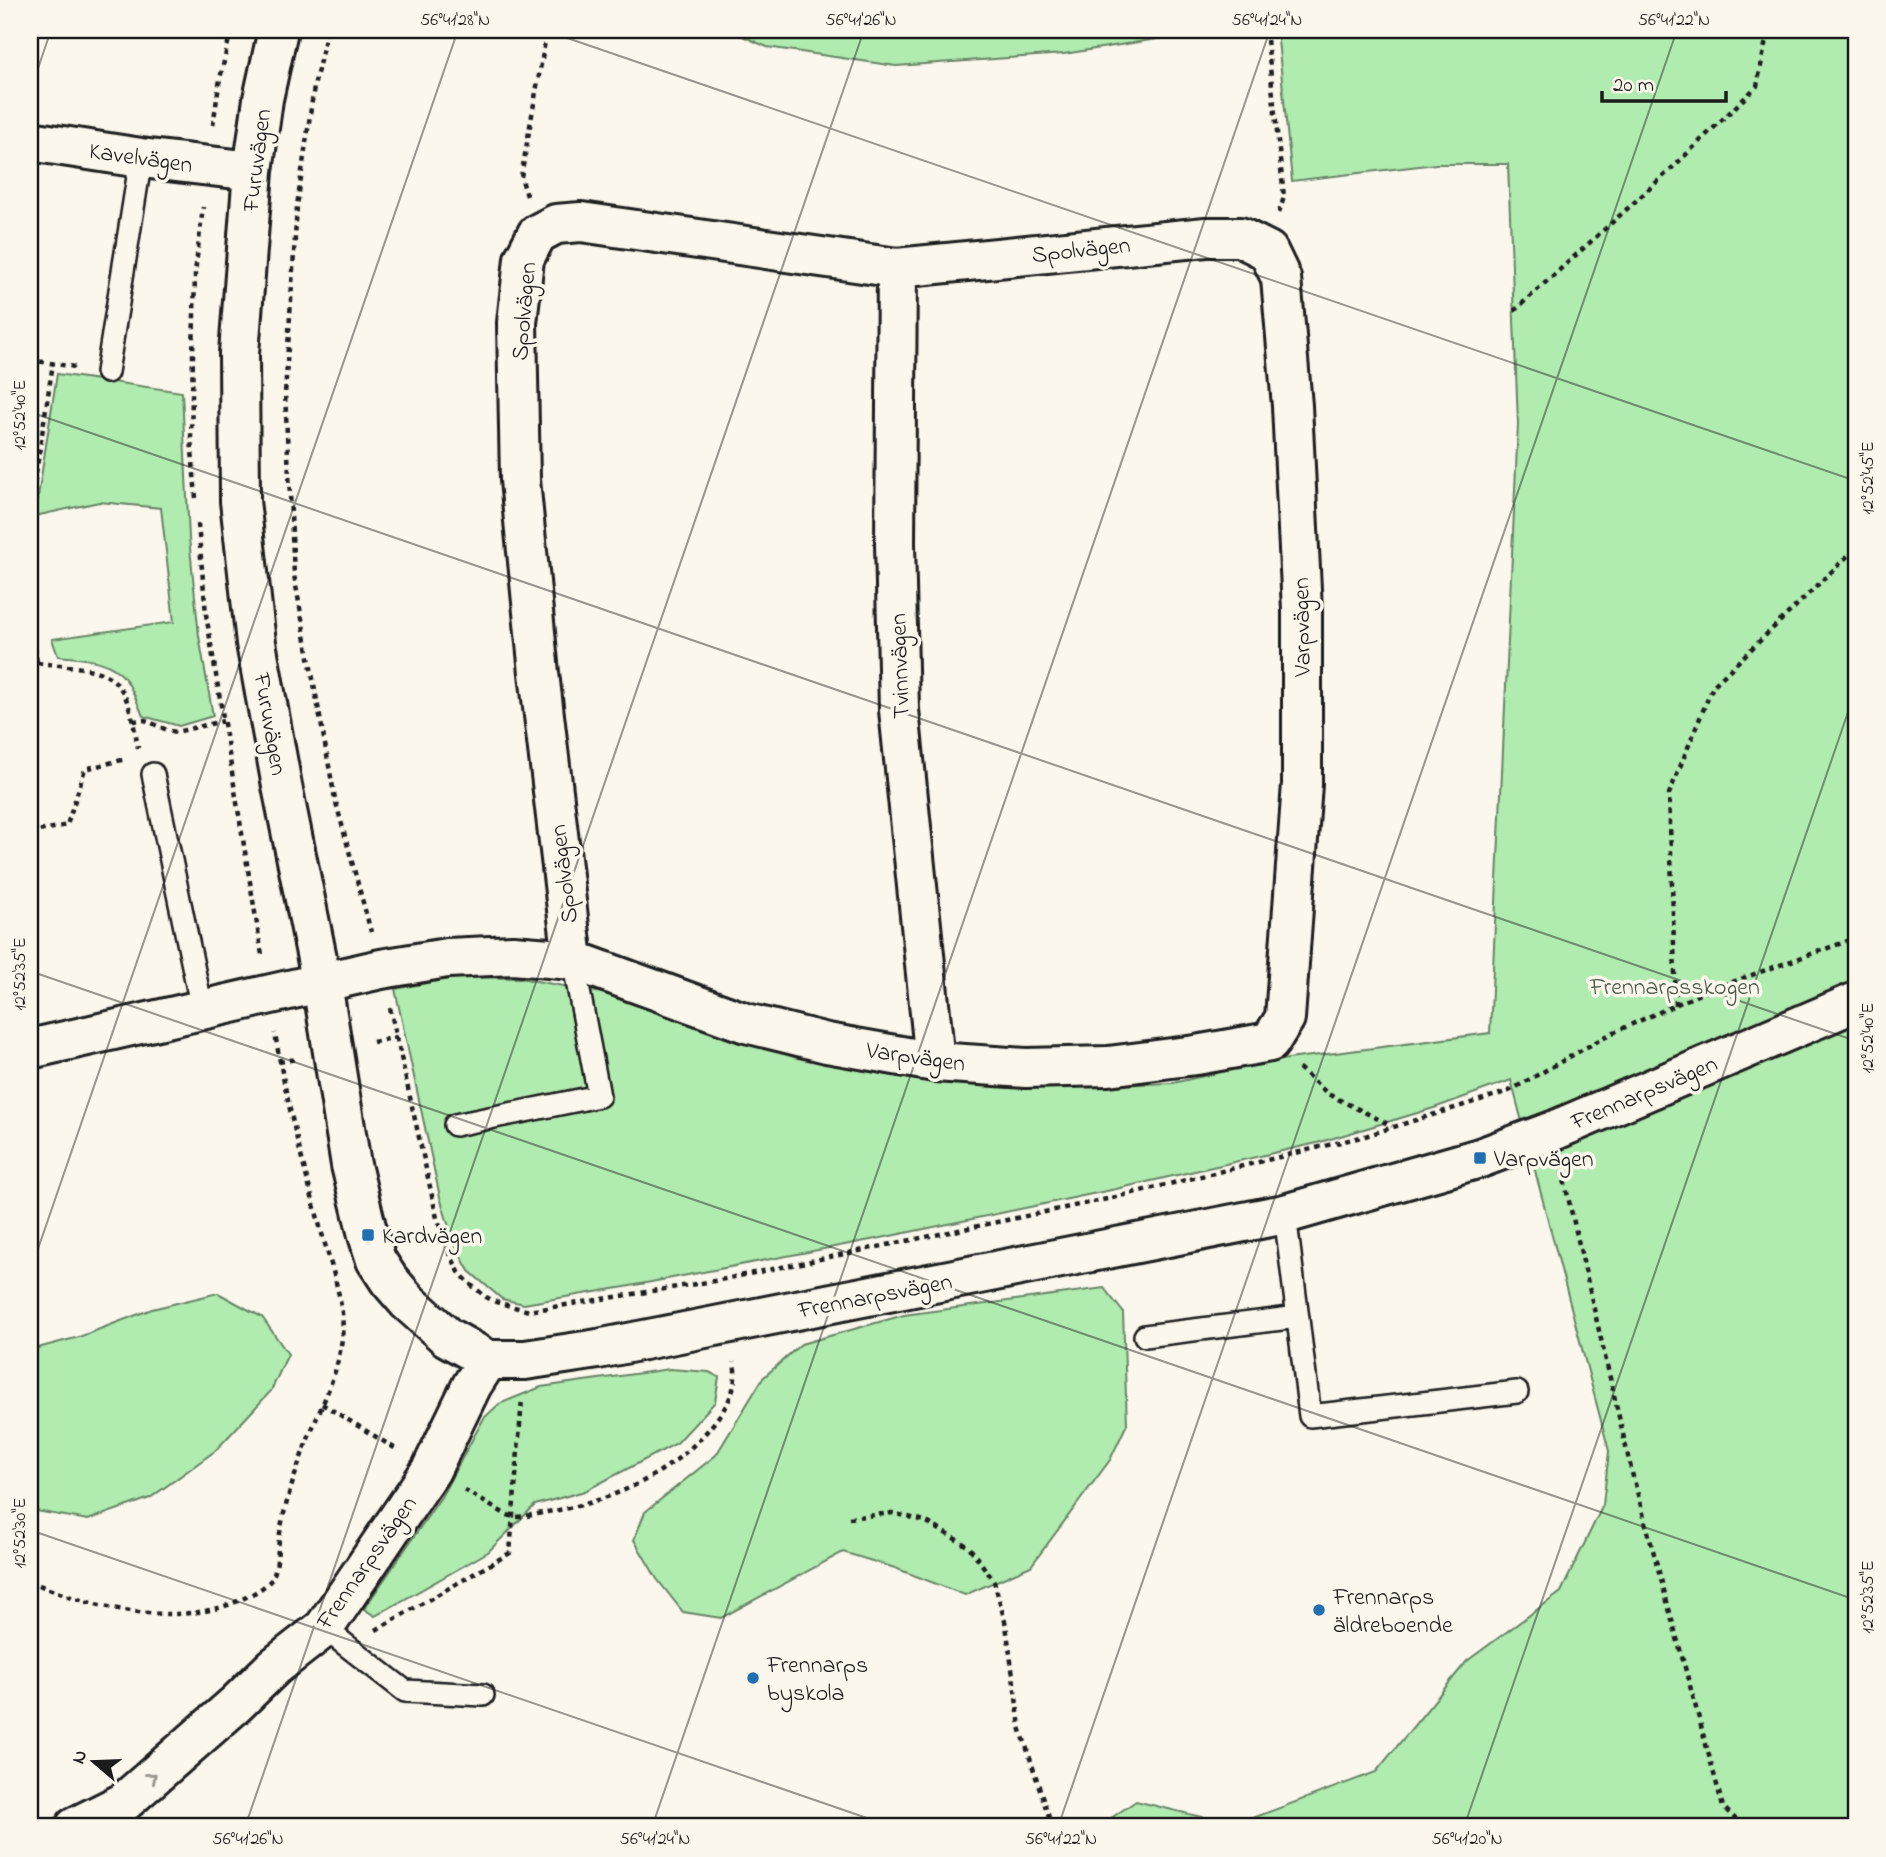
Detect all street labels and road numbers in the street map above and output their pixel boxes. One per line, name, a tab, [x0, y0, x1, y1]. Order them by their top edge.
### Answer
street label: Furuvägen	[235, 107, 282, 215]
street label: Kavelvägen	[87, 135, 195, 184]
street label: Spolvägen	[1030, 229, 1132, 274]
street label: Spolvägen	[504, 260, 547, 362]
street label: Varpvägen	[1285, 577, 1322, 678]
street label: Tvinnvägen	[882, 612, 921, 719]
street label: Furuvägen	[242, 669, 295, 778]
street label: Spolvägen	[542, 822, 589, 925]
street label: Varpvägen	[863, 1034, 967, 1083]
street label: Frennarpsvägen	[1565, 1048, 1724, 1141]
street label: Frennarpsvägen	[795, 1265, 955, 1330]
street label: Frennarpsvägen	[308, 1490, 427, 1638]

